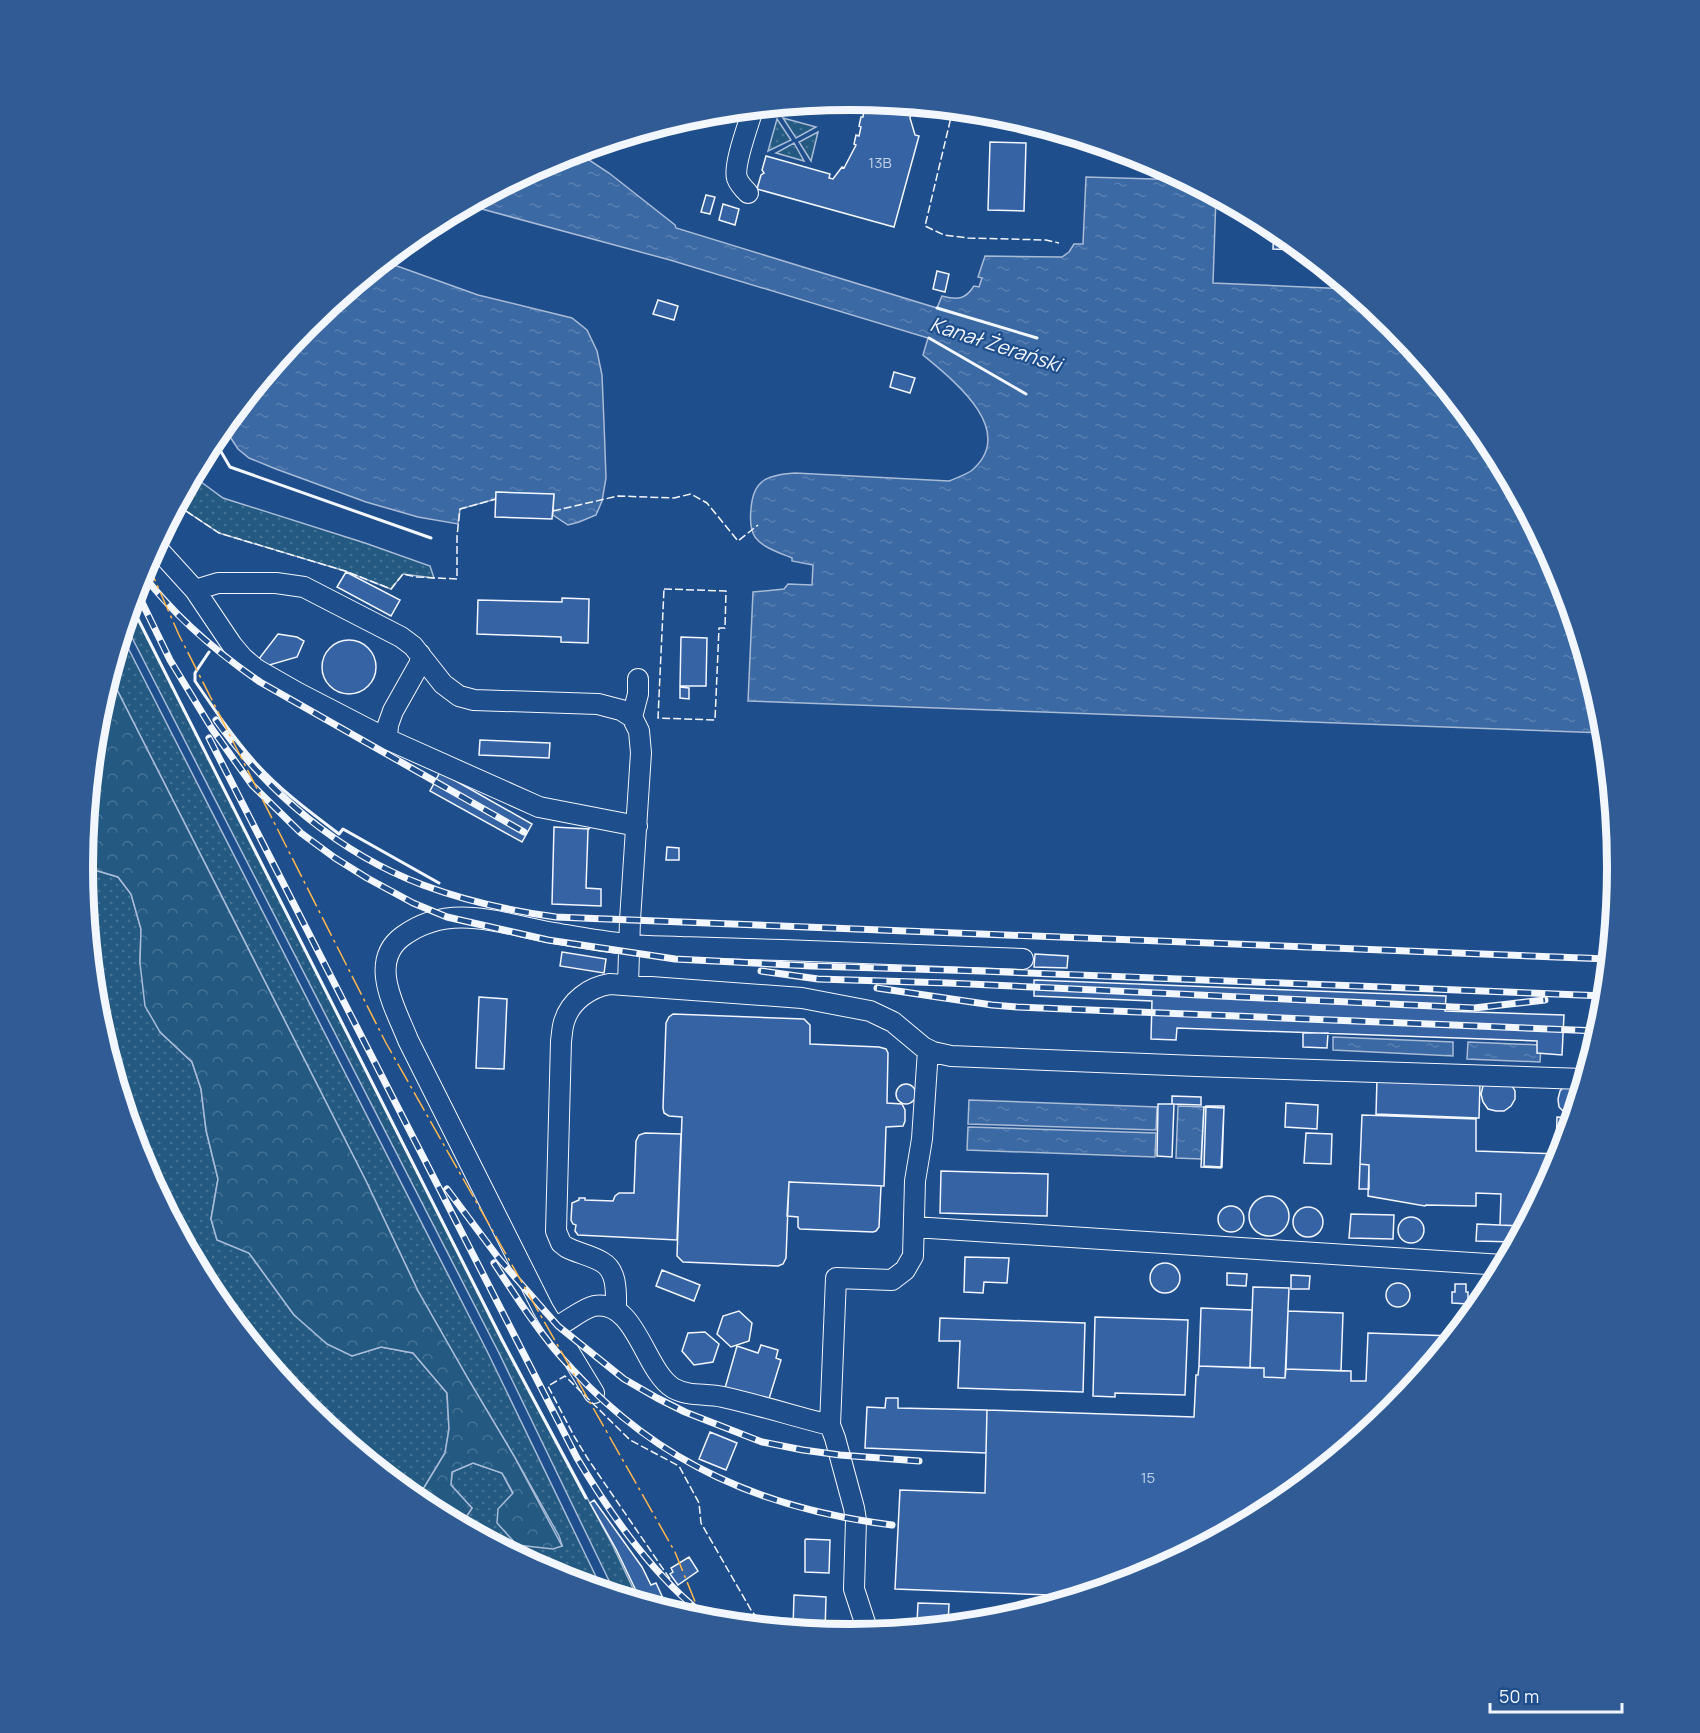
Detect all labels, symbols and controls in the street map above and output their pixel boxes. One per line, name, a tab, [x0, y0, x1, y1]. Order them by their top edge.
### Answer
house number: 13B	[868, 152, 892, 173]
water label: Kanał Żerański	[927, 310, 1067, 379]
house number: 15	[1141, 1467, 1155, 1488]
scale bar	[1490, 1676, 1622, 1714]
text: 50 m	[1499, 1684, 1539, 1708]

